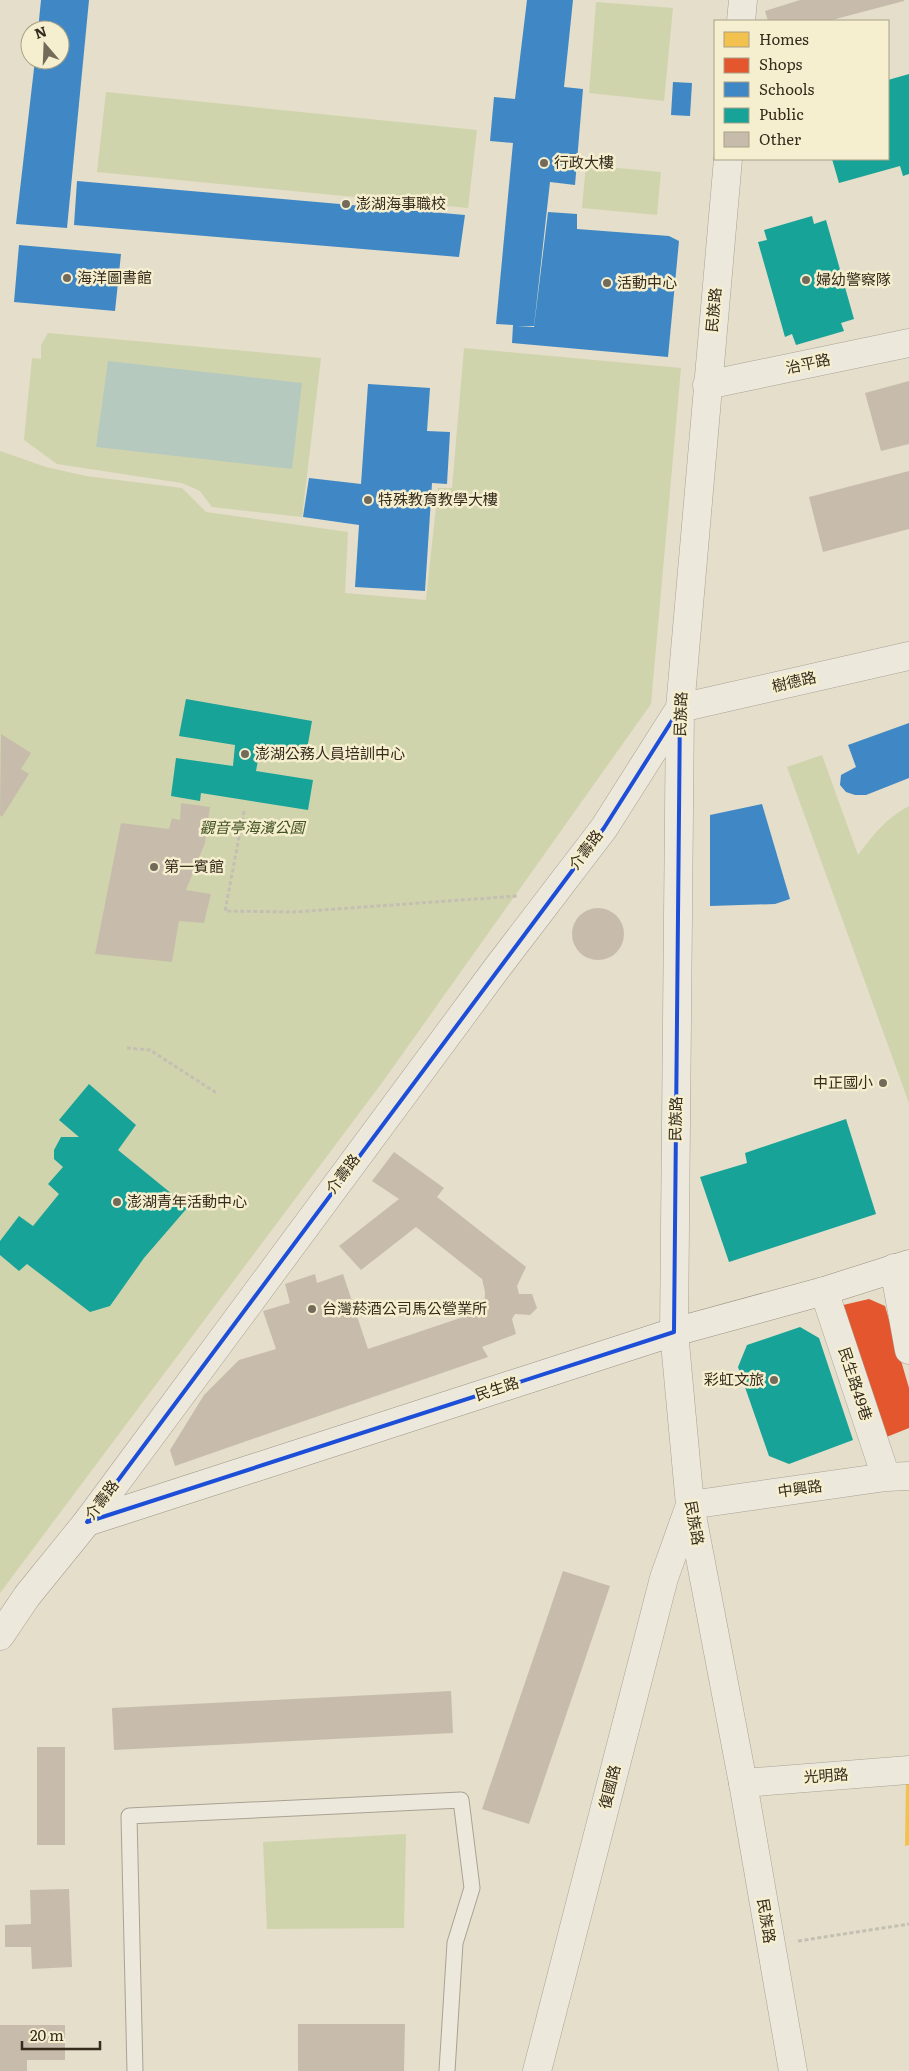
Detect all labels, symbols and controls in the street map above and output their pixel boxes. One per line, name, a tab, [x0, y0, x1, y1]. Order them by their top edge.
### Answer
north arrow	[20, 20, 70, 70]
text: N	[32, 20, 49, 43]
legend	[714, 20, 889, 160]
text: Homes	[759, 27, 809, 50]
text: Shops	[759, 52, 802, 75]
text: Schools	[759, 77, 815, 100]
text: Public	[759, 102, 804, 125]
text: Other	[759, 127, 801, 150]
place label: 行政大樓	[554, 150, 614, 173]
marker: 行政大樓	[538, 157, 550, 169]
place label: 澎湖海事職校	[356, 191, 446, 214]
marker: 澎湖海事職校	[340, 198, 352, 210]
place label: 海洋圖書館	[77, 265, 152, 288]
place label: 婦幼警察隊	[816, 267, 891, 290]
place label: 活動中心	[617, 270, 677, 293]
marker: 海洋圖書館	[61, 272, 73, 284]
marker: 婦幼警察隊	[800, 274, 812, 286]
marker: 活動中心	[601, 277, 613, 289]
street label: 民族路	[699, 286, 726, 333]
street label: 治平路	[783, 347, 832, 378]
place label: 特殊教育教學大樓	[378, 487, 498, 510]
marker: 特殊教育教學大樓	[362, 494, 374, 506]
street label: 樹德路	[769, 664, 818, 697]
street label: 民族路	[667, 691, 692, 737]
place label: 澎湖公務人員培訓中心	[255, 741, 405, 764]
marker: 澎湖公務人員培訓中心	[239, 748, 251, 760]
park label: 觀音亭海濱公園	[199, 815, 306, 838]
street label: 介壽路	[562, 824, 608, 874]
place label: 第一賓館	[164, 854, 224, 877]
marker: 第一賓館	[148, 861, 160, 873]
place label: 中正國小	[813, 1070, 873, 1093]
marker: 中正國小	[877, 1077, 889, 1089]
street label: 民族路	[663, 1096, 686, 1142]
street label: 介壽路	[319, 1148, 365, 1198]
place label: 澎湖青年活動中心	[127, 1189, 247, 1212]
marker: 澎湖青年活動中心	[111, 1196, 123, 1208]
place label: 台灣菸酒公司馬公營業所	[322, 1296, 487, 1319]
marker: 台灣菸酒公司馬公營業所	[306, 1303, 318, 1315]
street label: 民生路49巷	[834, 1344, 879, 1423]
place label: 彩虹文旅	[704, 1367, 764, 1390]
street label: 民生路	[472, 1370, 521, 1405]
marker: 彩虹文旅	[768, 1374, 780, 1386]
street label: 中興路	[776, 1473, 824, 1502]
street label: 介壽路	[78, 1474, 124, 1524]
street label: 民族路	[680, 1499, 711, 1547]
street label: 光明路	[803, 1761, 849, 1788]
street label: 復國路	[592, 1762, 625, 1811]
street label: 民族路	[753, 1897, 782, 1945]
scale bar	[22, 2018, 100, 2050]
text: 20 m	[30, 2023, 64, 2046]

